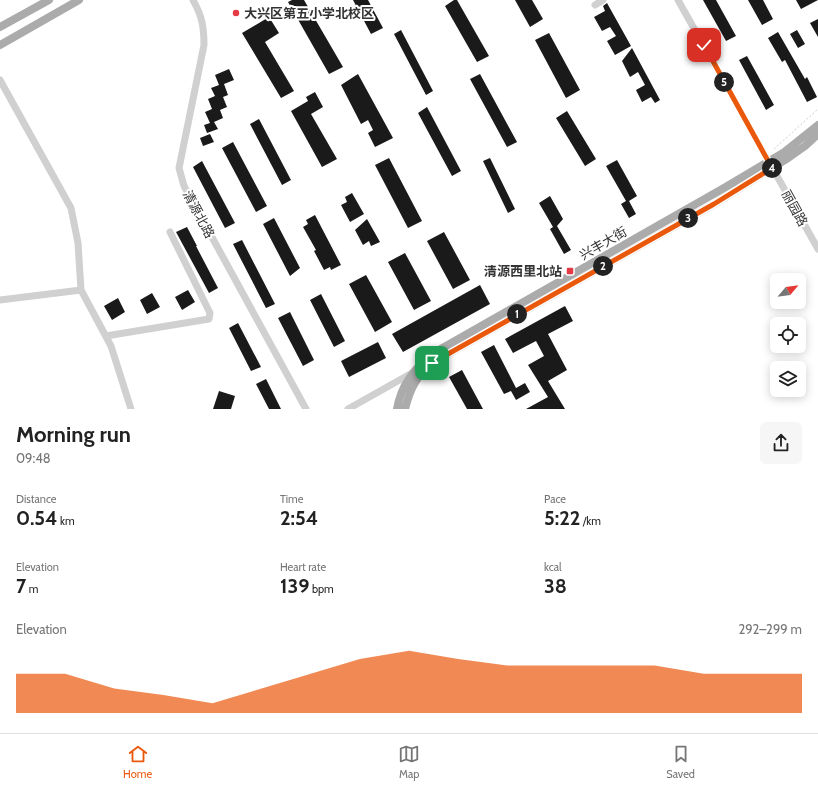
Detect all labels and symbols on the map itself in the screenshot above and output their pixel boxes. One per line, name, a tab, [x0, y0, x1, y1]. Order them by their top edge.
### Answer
place label: 大兴区第五小学北校区	[244, 5, 374, 21]
marker: 大兴区第五小学北校区	[231, 8, 241, 18]
pin	[687, 28, 721, 62]
pin: 5	[714, 72, 734, 92]
pin: 4	[762, 158, 782, 178]
street label: 清源北路	[180, 187, 218, 241]
street label: 丽园路	[779, 187, 811, 229]
pin: 3	[678, 208, 698, 228]
street label: 兴丰大街	[576, 223, 630, 263]
pin: 2	[593, 256, 613, 276]
place label: 清源西里北站	[484, 263, 562, 279]
marker: 清源西里北站	[565, 266, 575, 276]
north arrow	[770, 273, 806, 309]
pin: 1	[507, 304, 527, 324]
pin	[415, 346, 449, 380]

